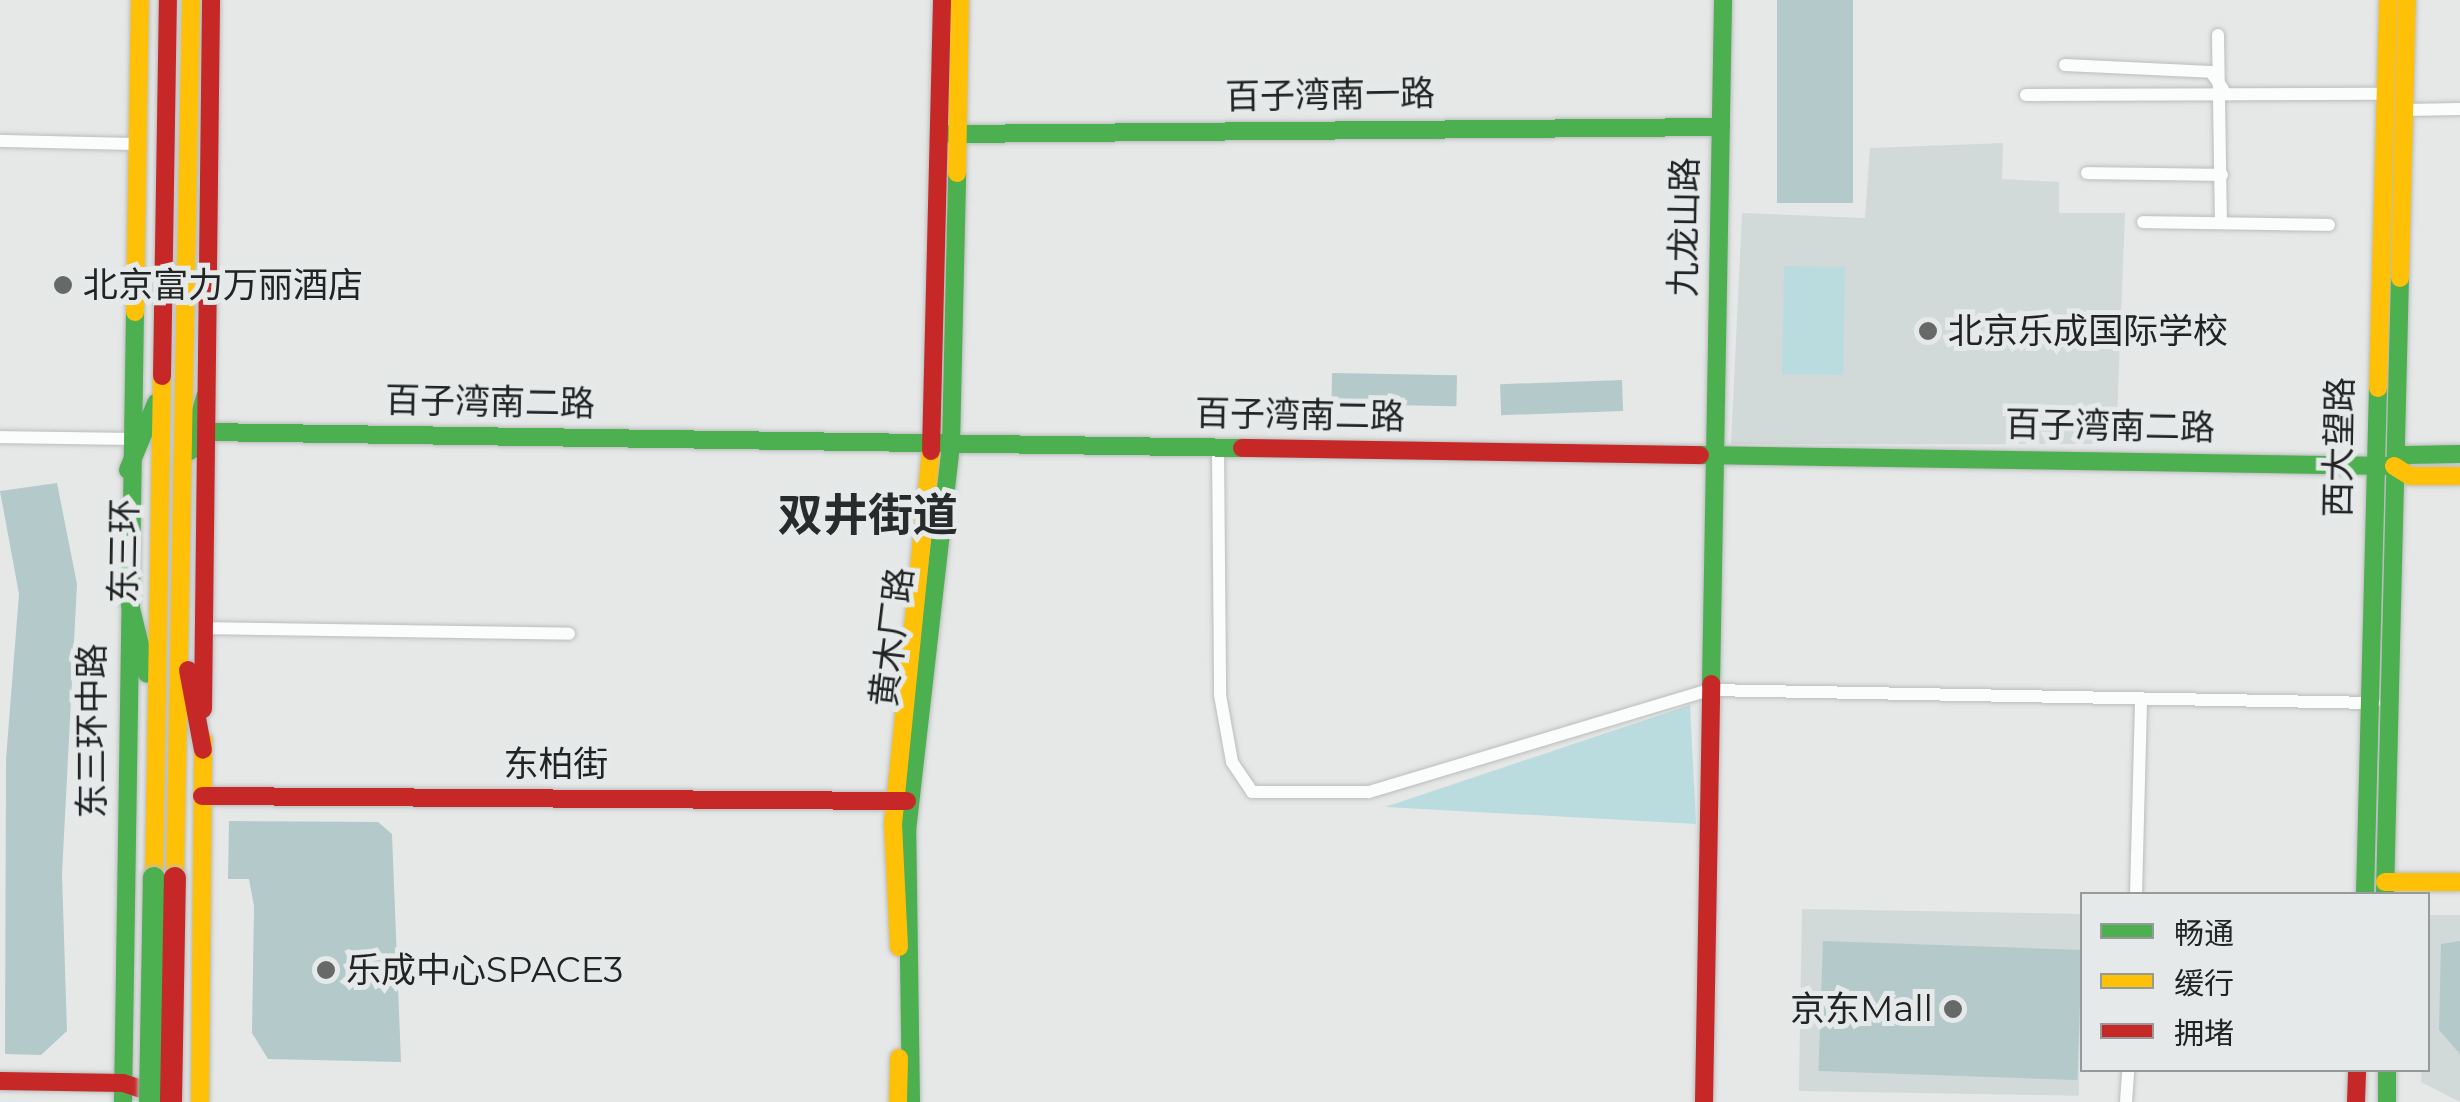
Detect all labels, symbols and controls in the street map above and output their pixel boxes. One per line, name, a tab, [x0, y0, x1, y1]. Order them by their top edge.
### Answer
street label: 百子湾南一路	[1225, 72, 1435, 118]
street label: 九龙山路	[1662, 157, 1706, 297]
place label: 北京富力万丽酒店	[83, 264, 363, 306]
marker: 北京富力万丽酒店	[52, 274, 74, 296]
place label: 北京乐成国际学校	[1948, 310, 2228, 352]
marker: 北京乐成国际学校	[1917, 320, 1939, 342]
street label: 西大望路	[2317, 377, 2361, 517]
street label: 百子湾南二路	[385, 379, 595, 425]
street label: 百子湾南二路	[1195, 392, 1405, 438]
street label: 百子湾南二路	[2005, 403, 2215, 449]
district label: 双井街道	[778, 488, 958, 542]
street label: 东三环	[102, 498, 146, 604]
street label: 黄木厂路	[863, 565, 921, 709]
street label: 东三环中路	[71, 644, 113, 818]
street label: 东柏街	[504, 743, 608, 785]
legend	[2080, 892, 2430, 1072]
text: 畅通	[2174, 915, 2234, 952]
place label: 乐成中心SPACE3	[346, 949, 623, 991]
marker: 乐成中心SPACE3	[315, 959, 337, 981]
text: 缓行	[2174, 965, 2234, 1002]
place label: 京东Mall	[1790, 988, 1933, 1030]
marker: 京东Mall	[1942, 998, 1964, 1020]
text: 拥堵	[2174, 1015, 2234, 1052]

